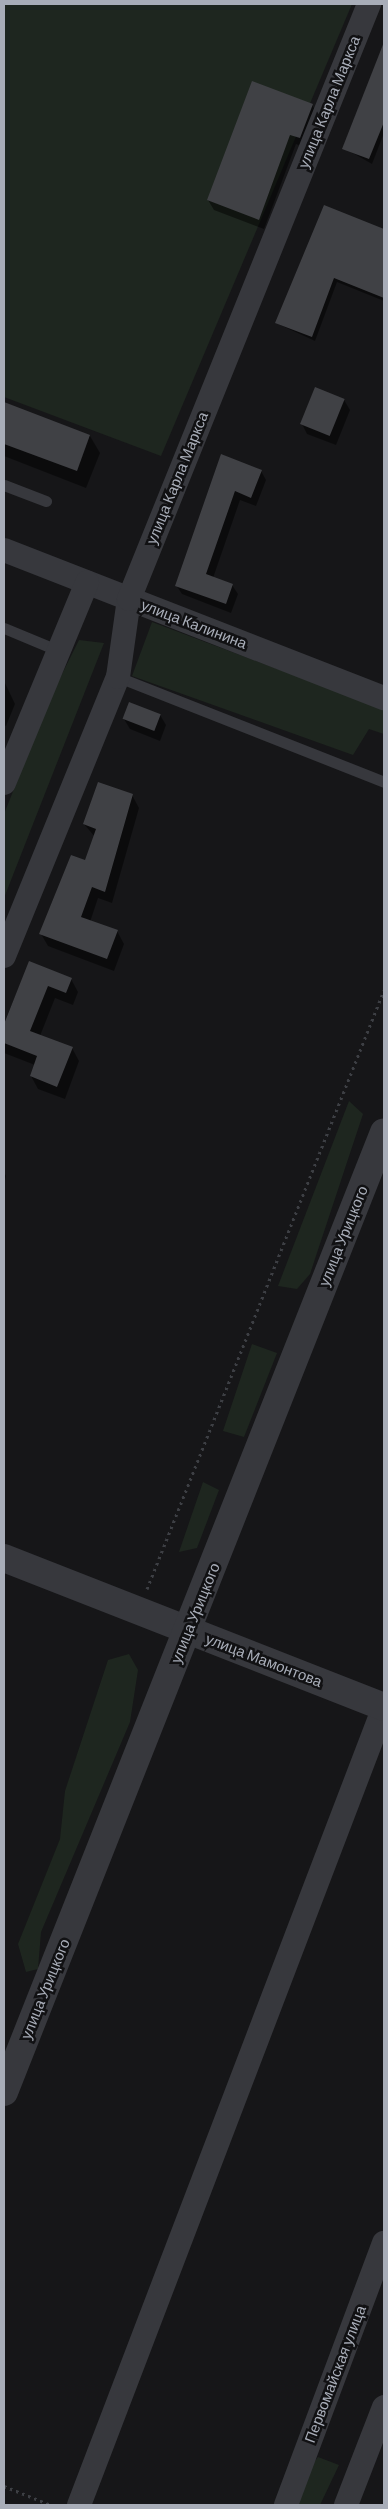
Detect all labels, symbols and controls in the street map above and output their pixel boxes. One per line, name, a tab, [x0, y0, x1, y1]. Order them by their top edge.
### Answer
street label: улица Карла Маркса	[294, 33, 364, 171]
street label: улица Карла Маркса	[142, 409, 212, 547]
street label: улица Калинина	[139, 596, 249, 652]
street label: улица Урицкого	[315, 1183, 371, 1289]
street label: улица Урицкого	[167, 1560, 223, 1666]
street label: улица Мамонтова	[203, 1629, 325, 1691]
street label: улица Урицкого	[17, 1936, 73, 2042]
street label: Первомайская улица	[300, 2303, 370, 2445]

